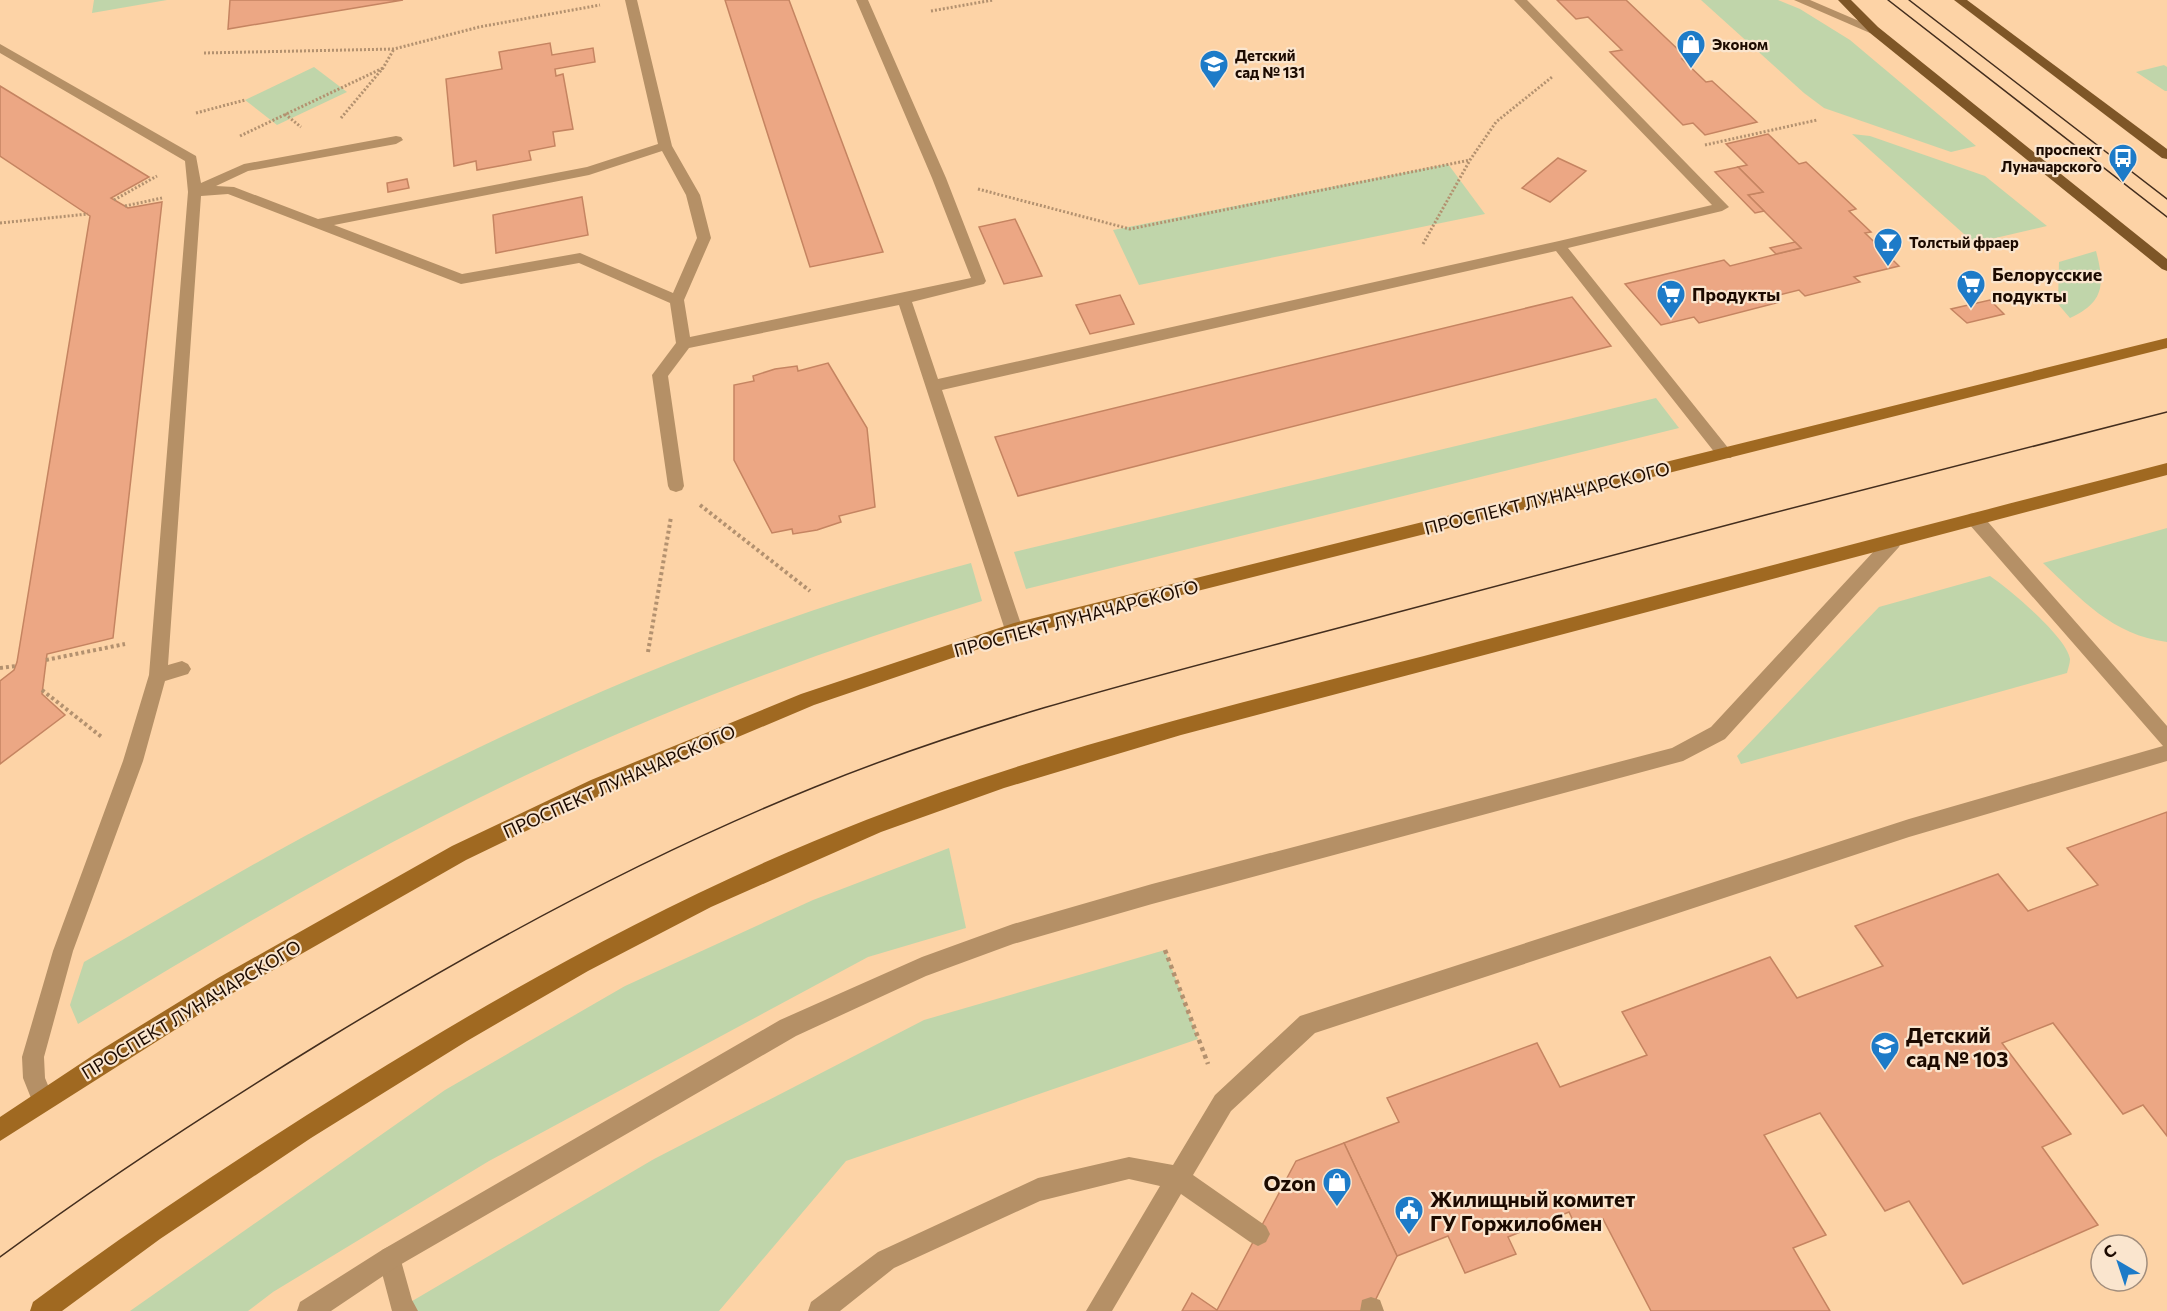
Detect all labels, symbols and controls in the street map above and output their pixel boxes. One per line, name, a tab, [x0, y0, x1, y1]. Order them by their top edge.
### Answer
shop icon: Эконом	[1675, 28, 1707, 70]
place label: Эконом	[1712, 35, 1768, 53]
place label: Детский сад № 131	[1235, 46, 1305, 81]
school or university icon: Детский сад № 131	[1198, 48, 1230, 90]
place label: проспект Луначарского	[2001, 140, 2102, 175]
bus stop icon: проспект Луначарского	[2107, 142, 2139, 184]
bar icon: Толстый фраер	[1872, 226, 1904, 268]
place label: Толстый фраер	[1909, 233, 2019, 251]
place label: Белорусские подукты	[1992, 263, 2102, 306]
supermarket icon: Белорусские подукты	[1955, 268, 1987, 310]
supermarket icon: Продукты	[1655, 278, 1687, 320]
place label: Продукты	[1692, 283, 1780, 305]
street label: ПРОСПЕКТ ЛУНАЧАРСКОГО	[1422, 457, 1672, 539]
street label: ПРОСПЕКТ ЛУНАЧАРСКОГО	[951, 575, 1201, 661]
street label: ПРОСПЕКТ ЛУНАЧАРСКОГО	[499, 720, 739, 842]
street label: ПРОСПЕКТ ЛУНАЧАРСКОГО	[77, 935, 305, 1083]
place label: Детский сад № 103	[1906, 1022, 2008, 1071]
school or university icon: Детский сад № 103	[1869, 1030, 1901, 1072]
shop icon: Ozon	[1321, 1166, 1353, 1208]
place label: Ozon	[1263, 1170, 1316, 1195]
place label: Жилищный комитет ГУ Горжилобмен	[1430, 1186, 1635, 1235]
public building icon: Жилищный комитет ГУ Горжилобмен	[1393, 1194, 1425, 1236]
north arrow	[2089, 1233, 2149, 1293]
text: С	[2099, 1240, 2120, 1262]

